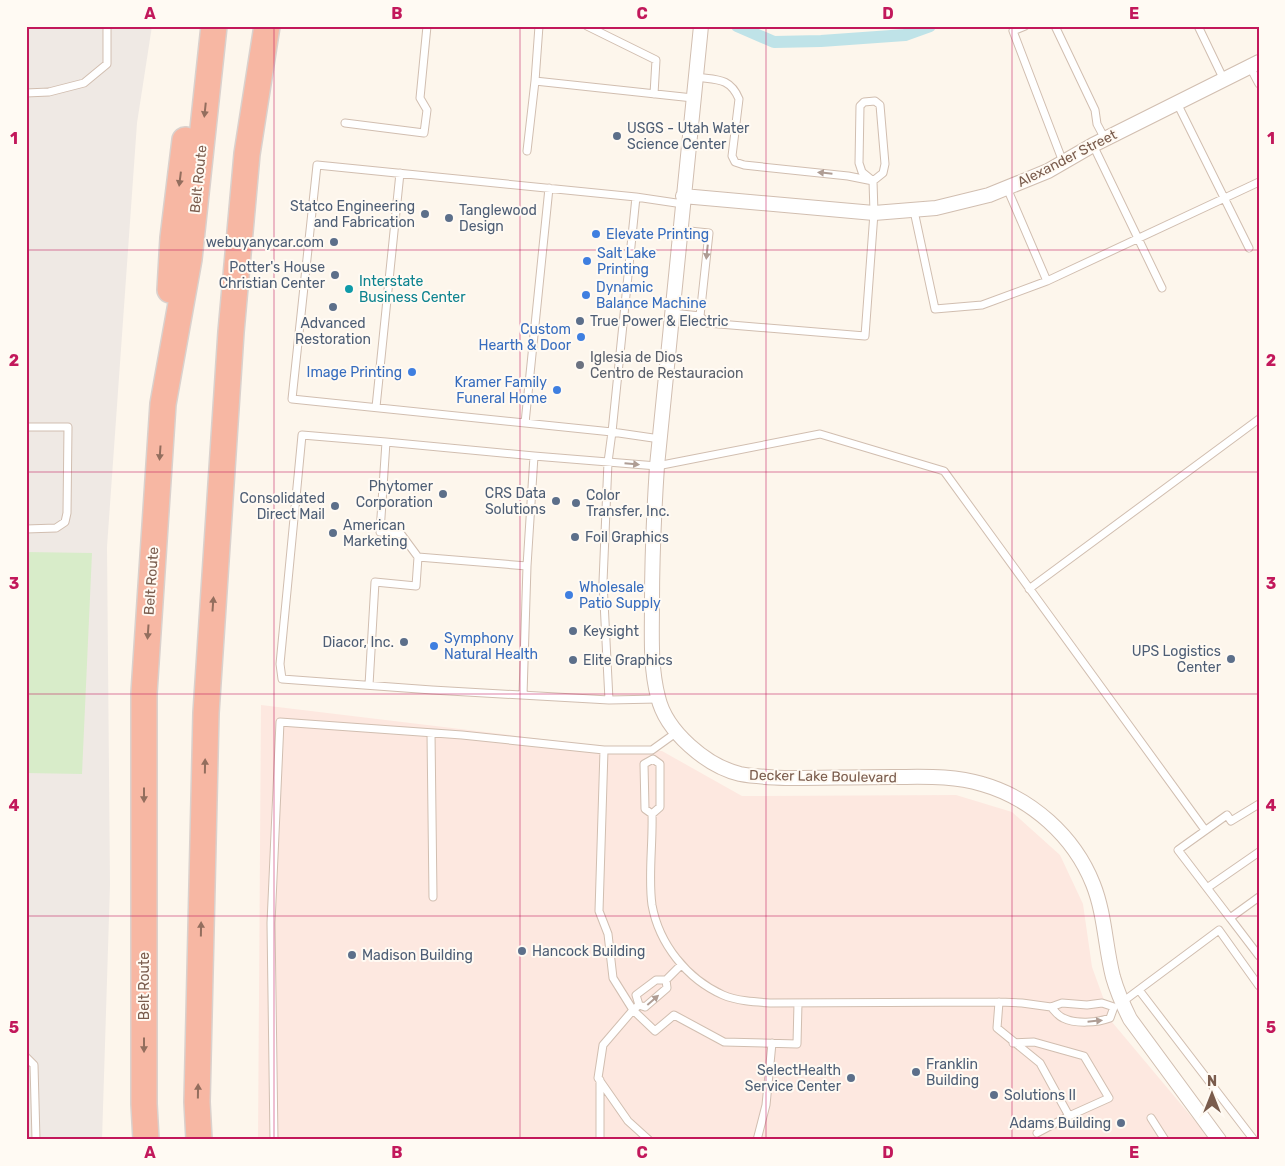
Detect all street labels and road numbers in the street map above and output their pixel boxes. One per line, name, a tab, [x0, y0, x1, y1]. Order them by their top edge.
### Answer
street label: Alexander Street	[1015, 126, 1120, 191]
street label: Belt Route	[186, 144, 211, 214]
street label: Belt Route	[141, 546, 162, 616]
street label: Decker Lake Boulevard	[749, 767, 897, 786]
street label: Belt Route	[136, 952, 153, 1020]

